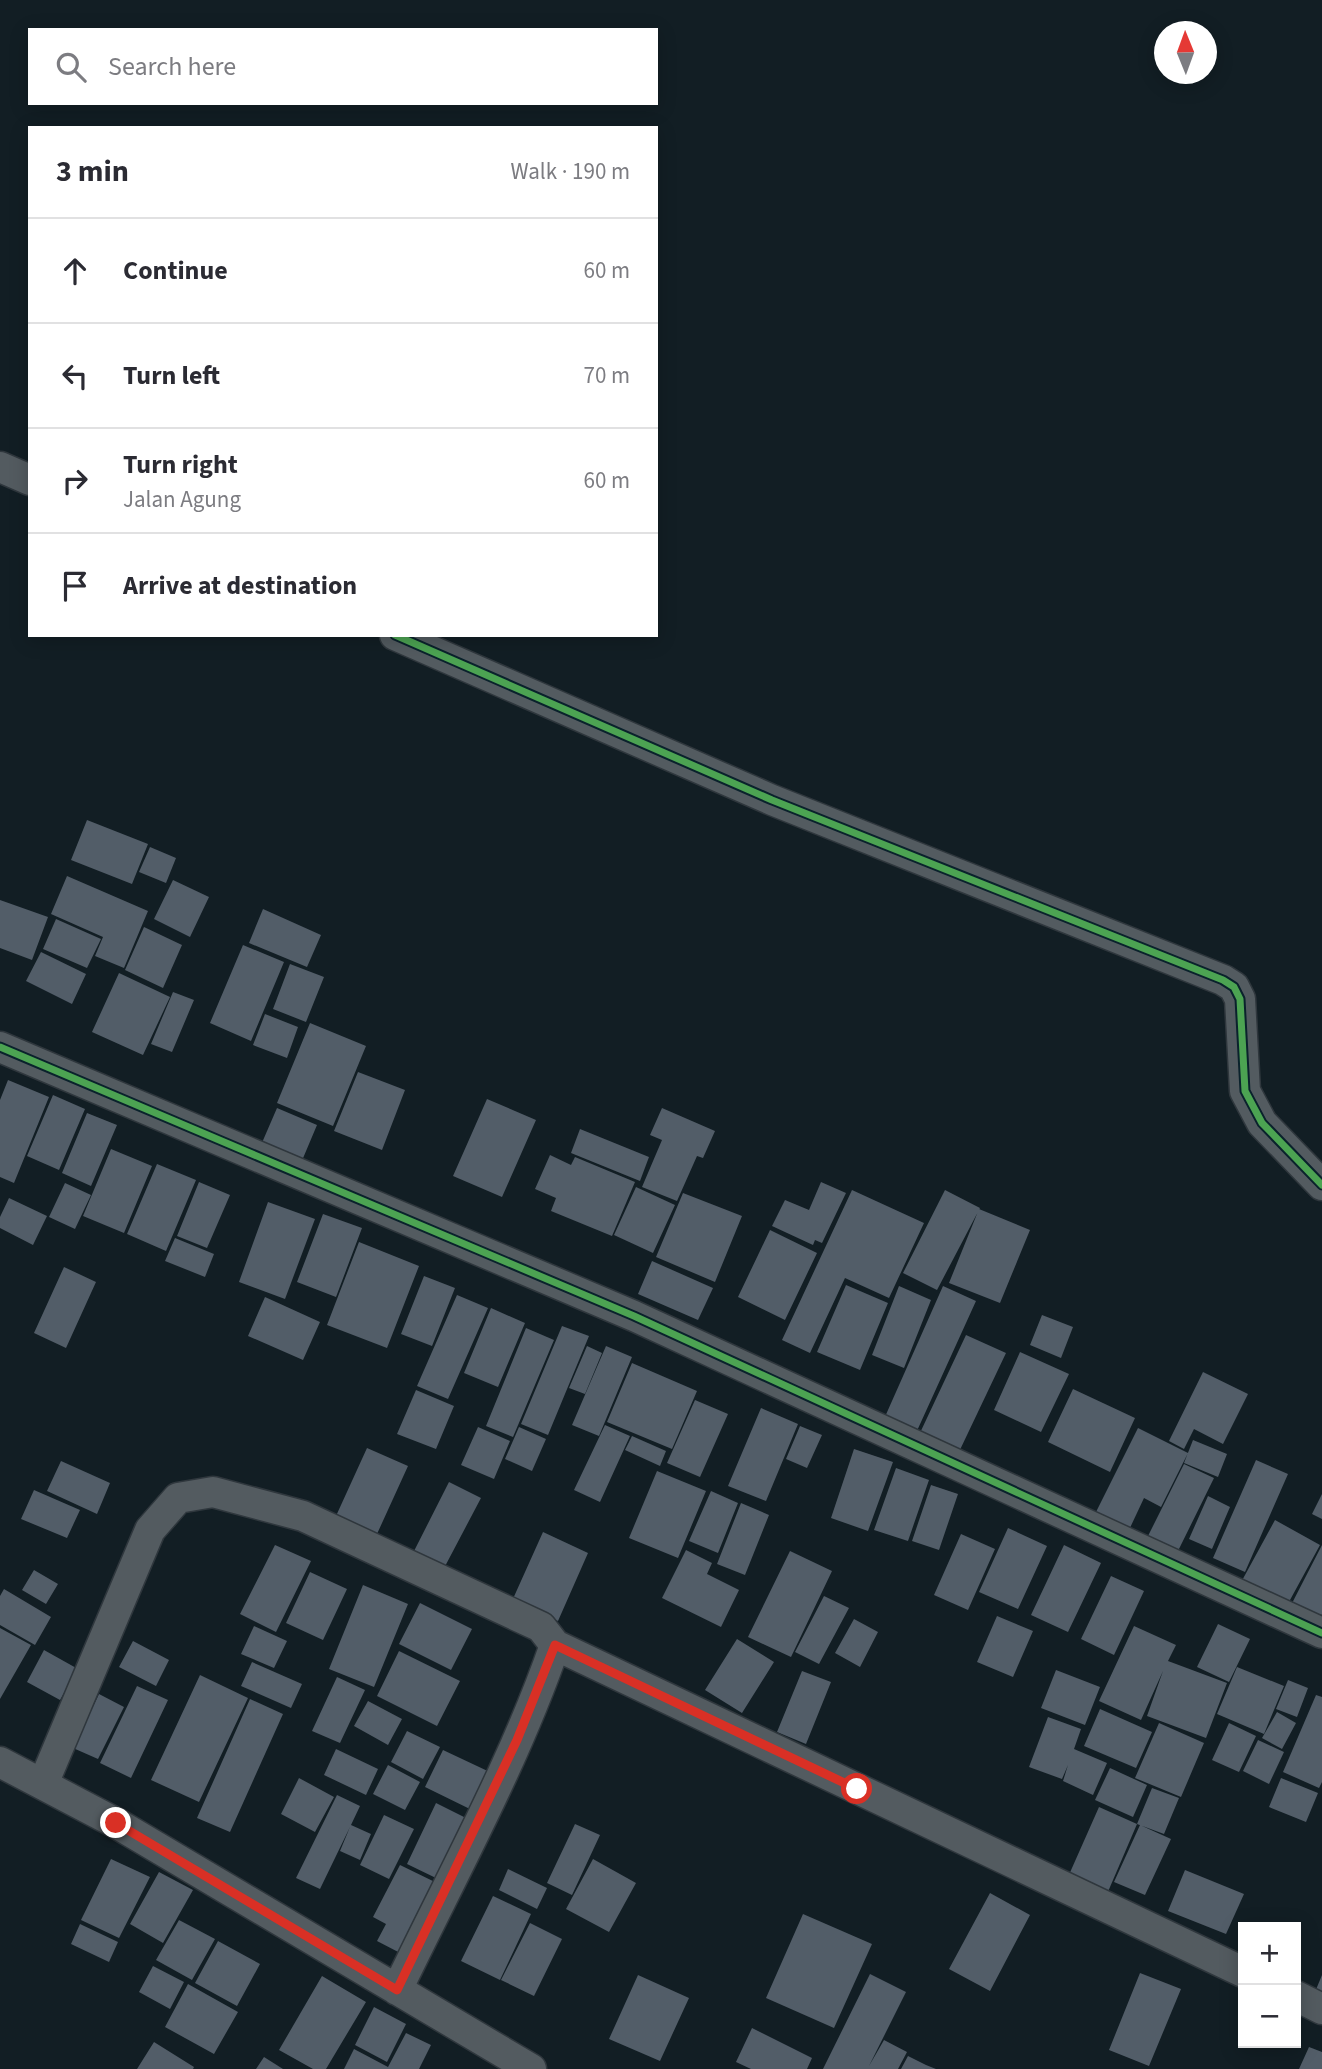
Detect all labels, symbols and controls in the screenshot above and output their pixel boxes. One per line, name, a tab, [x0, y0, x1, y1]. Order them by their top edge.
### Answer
north arrow	[1154, 21, 1217, 84]
search box	[28, 28, 658, 105]
icon: search	[52, 48, 90, 86]
text: Search here	[108, 48, 236, 85]
text: 3 min	[56, 150, 129, 193]
text: Walk · 190 m	[511, 155, 630, 188]
icon: ahead	[56, 252, 94, 290]
text: Continue	[123, 252, 228, 289]
text: 60 m	[583, 254, 630, 287]
icon: left	[56, 357, 94, 395]
text: Turn left	[123, 357, 220, 394]
text: 70 m	[583, 359, 630, 392]
text: Turn right	[123, 446, 238, 483]
icon: right	[56, 462, 94, 500]
text: 60 m	[583, 464, 630, 497]
text: Jalan Agung	[123, 483, 241, 516]
icon: arrive	[56, 567, 94, 605]
text: Arrive at destination	[123, 567, 357, 604]
route start	[841, 1773, 872, 1804]
route end	[100, 1807, 131, 1838]
map controls	[1238, 1922, 1301, 2048]
button: +	[1238, 1922, 1301, 1985]
button: −	[1238, 1985, 1301, 2048]

